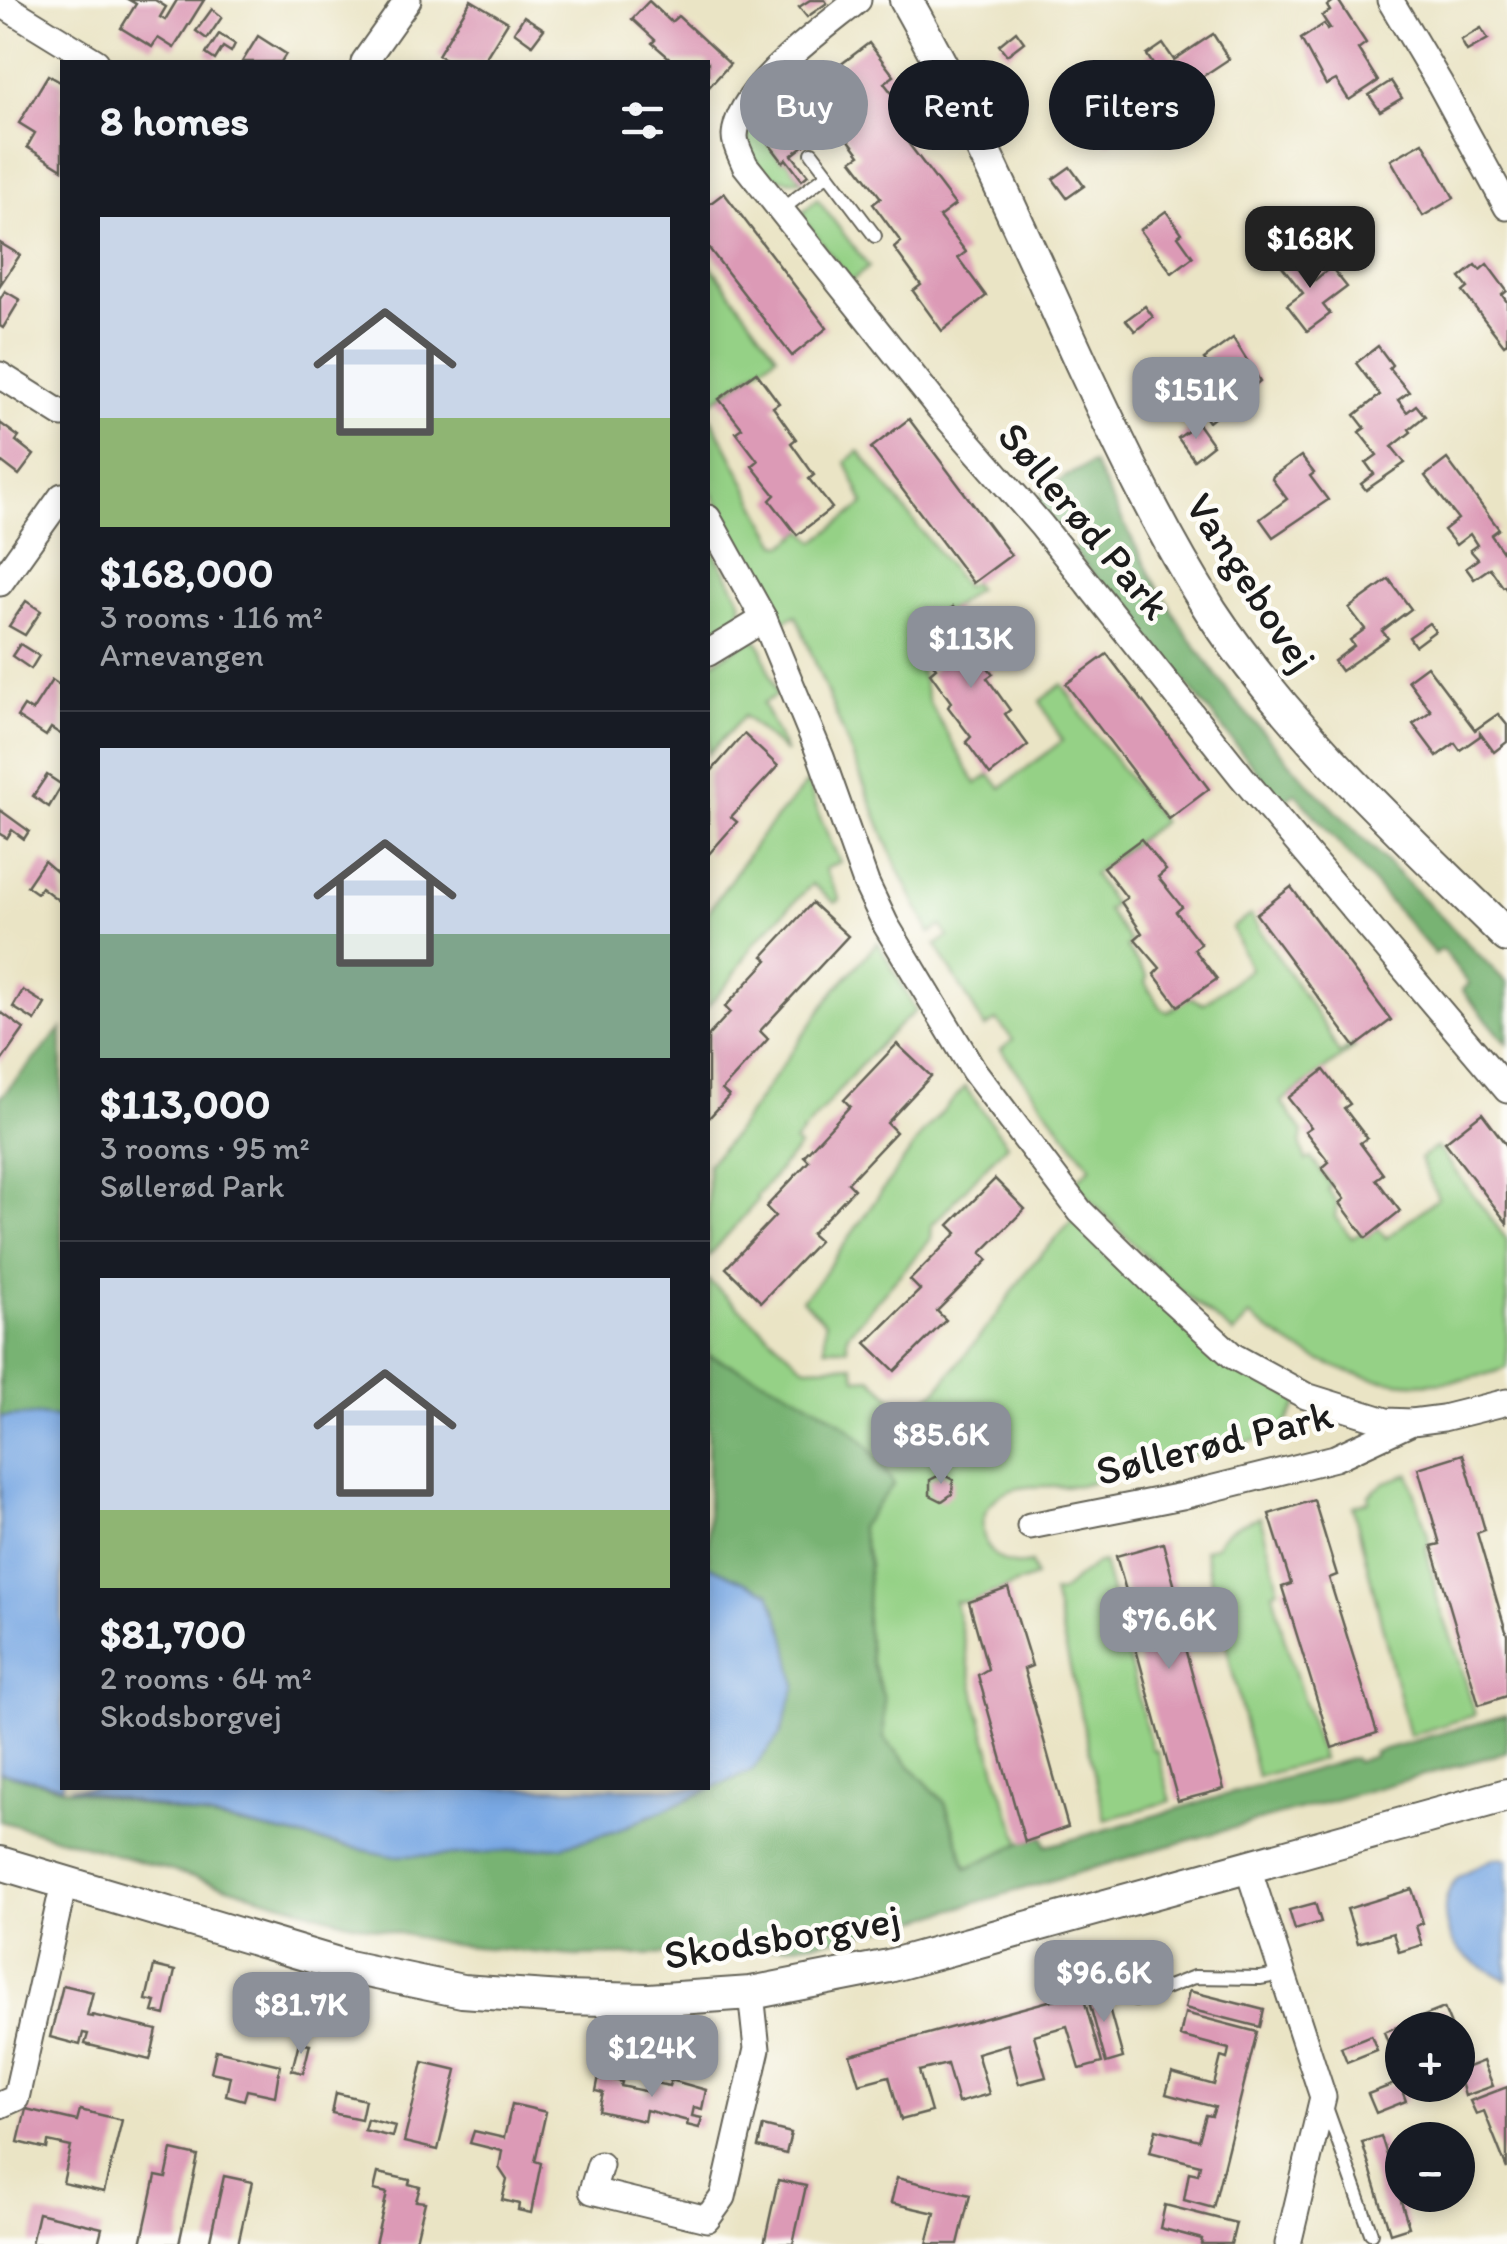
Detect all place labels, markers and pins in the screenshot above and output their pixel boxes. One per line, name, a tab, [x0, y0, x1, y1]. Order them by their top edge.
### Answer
pin: $168K	[1240, 206, 1380, 291]
pin: $151K	[1126, 357, 1266, 442]
pin: $113K	[901, 606, 1041, 691]
pin: $85.6K	[860, 1402, 1022, 1487]
pin: $76.6K	[1088, 1587, 1250, 1672]
pin: $96.6K	[1023, 1940, 1185, 2025]
pin: $81.7K	[220, 1972, 382, 2057]
pin: $124K	[582, 2015, 722, 2100]

